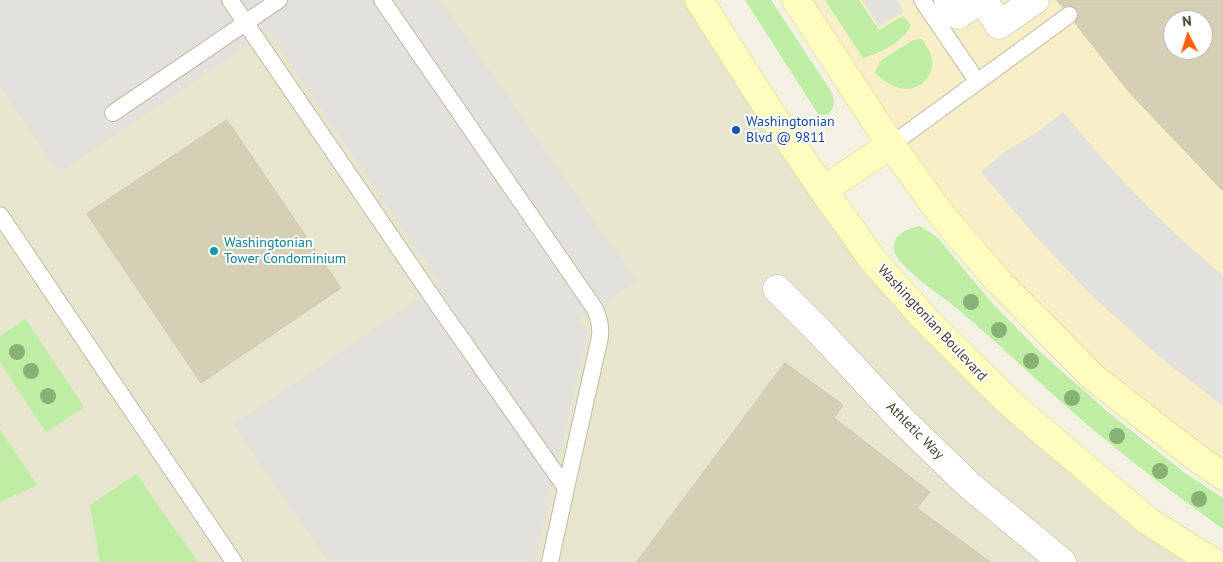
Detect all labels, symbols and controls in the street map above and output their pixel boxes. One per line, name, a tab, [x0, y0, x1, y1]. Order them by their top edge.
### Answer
north arrow	[1163, 10, 1213, 60]
text: N	[1181, 12, 1192, 30]
place label: Washingtonian Blvd @ 9811	[746, 114, 835, 146]
marker: Washingtonian Blvd @ 9811	[730, 124, 742, 136]
place label: Washingtonian Tower Condominium	[224, 235, 346, 268]
marker: Washingtonian Tower Condominium	[208, 245, 220, 257]
street label: Washingtonian Boulevard	[874, 262, 990, 384]
street label: Athletic Way	[883, 399, 947, 463]

